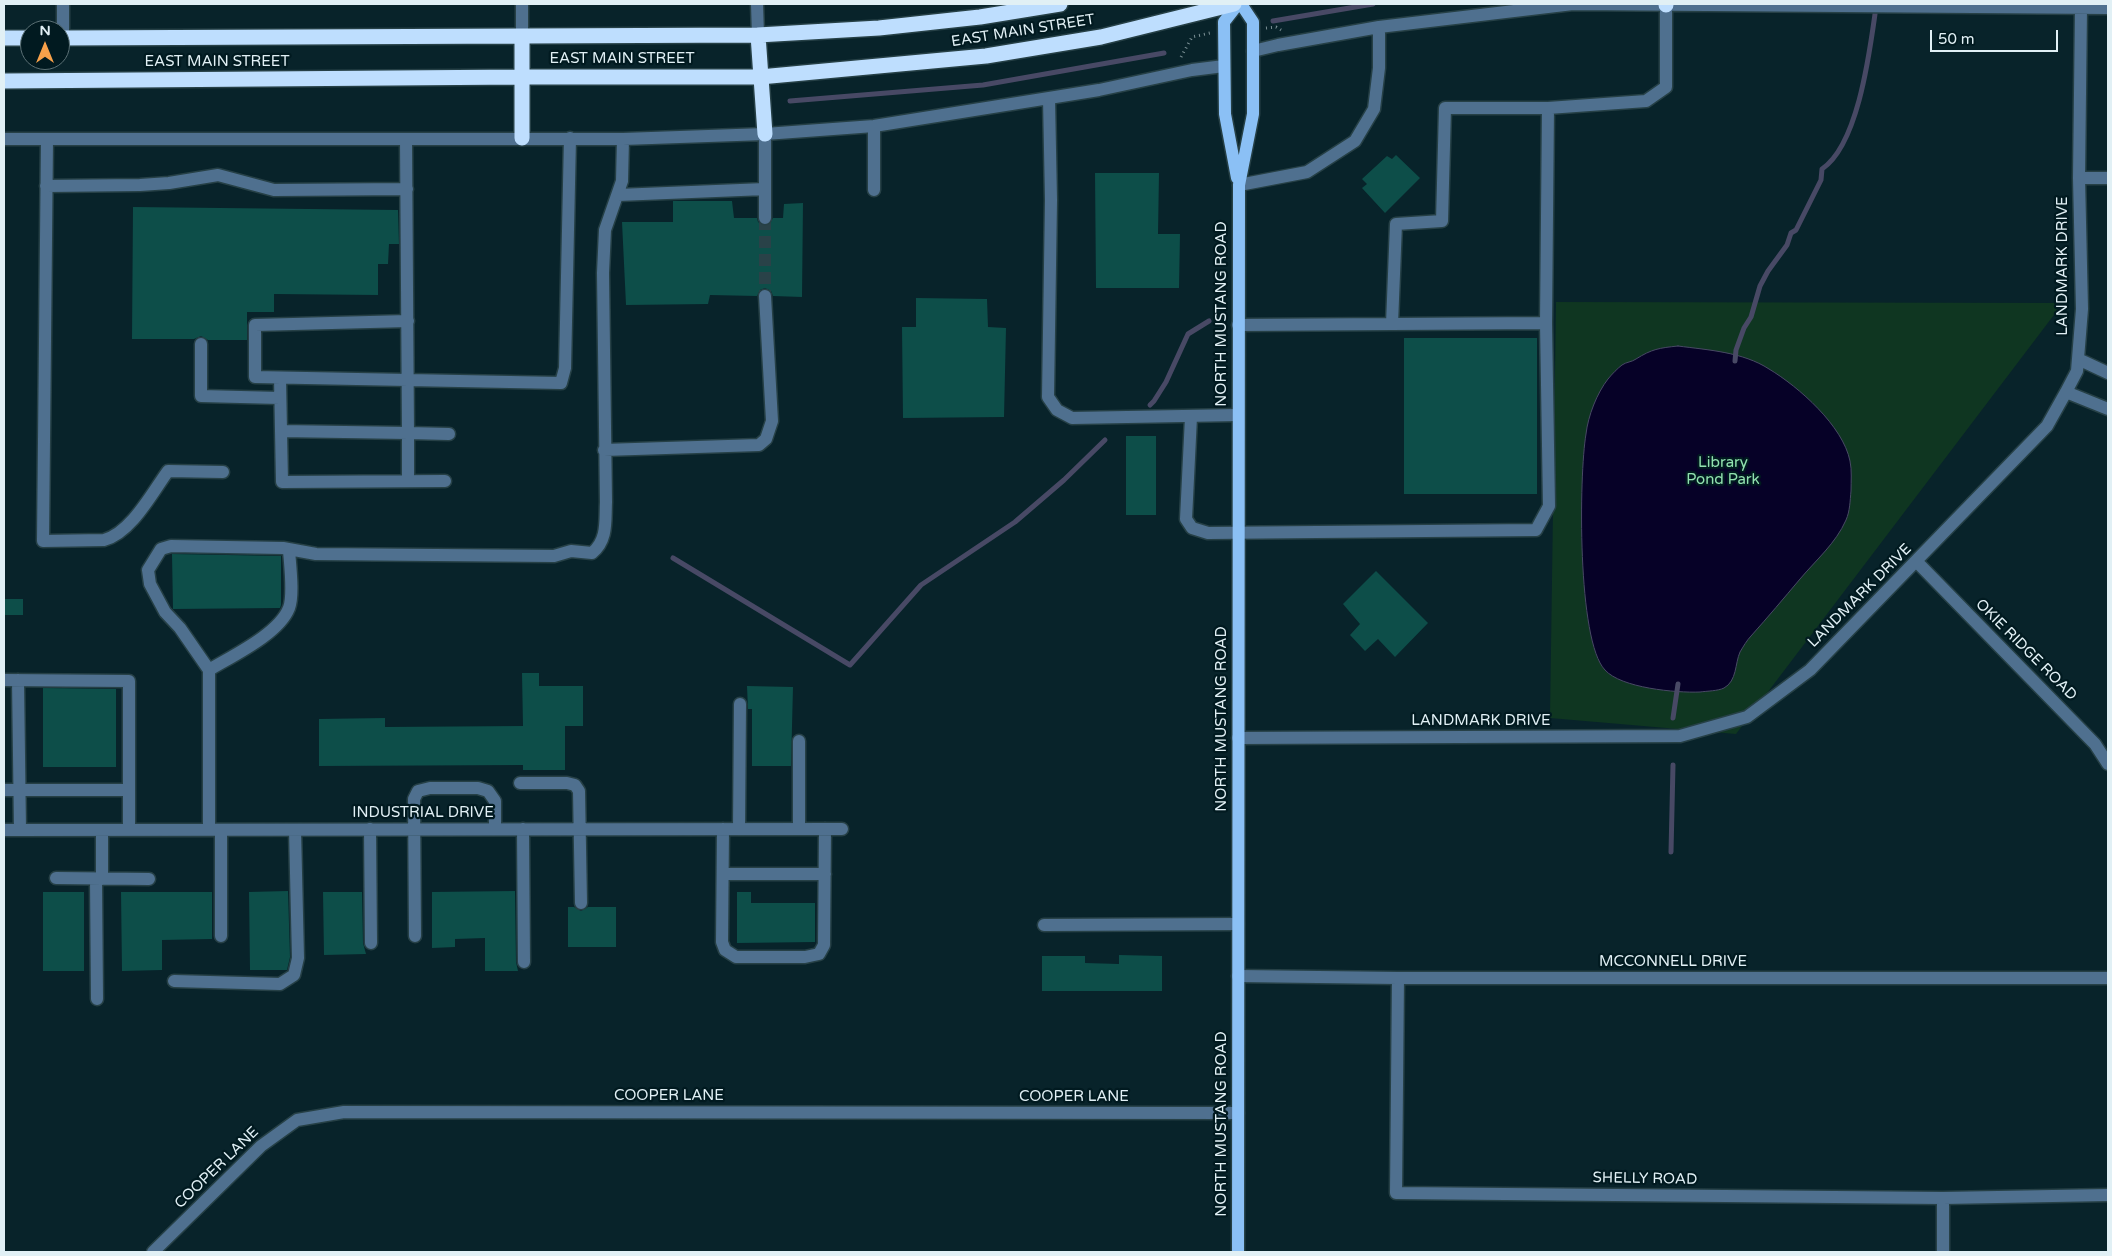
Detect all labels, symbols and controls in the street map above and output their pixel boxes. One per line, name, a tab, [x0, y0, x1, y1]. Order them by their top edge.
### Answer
street label: EAST MAIN STREET	[950, 11, 1096, 51]
north arrow	[20, 20, 70, 70]
scale bar	[1932, 20, 2060, 52]
text: N	[39, 22, 51, 39]
text: 50 m	[1938, 30, 1975, 48]
street label: EAST MAIN STREET	[549, 50, 695, 68]
street label: EAST MAIN STREET	[144, 53, 290, 71]
street label: LANDMARK DRIVE	[2054, 196, 2072, 336]
street label: NORTH MUSTANG ROAD	[1213, 221, 1231, 407]
park label: Library Pond Park	[1686, 454, 1760, 489]
street label: LANDMARK DRIVE	[1804, 540, 1916, 652]
street label: OKIE RIDGE ROAD	[1972, 596, 2080, 704]
street label: NORTH MUSTANG ROAD	[1213, 626, 1231, 812]
street label: LANDMARK DRIVE	[1411, 712, 1551, 730]
street label: INDUSTRIAL DRIVE	[352, 804, 494, 822]
street label: MCCONNELL DRIVE	[1599, 953, 1747, 971]
street label: NORTH MUSTANG ROAD	[1213, 1031, 1231, 1217]
street label: COOPER LANE	[614, 1087, 724, 1105]
street label: COOPER LANE	[1019, 1088, 1129, 1106]
street label: COOPER LANE	[171, 1123, 263, 1213]
street label: SHELLY ROAD	[1593, 1169, 1697, 1189]

